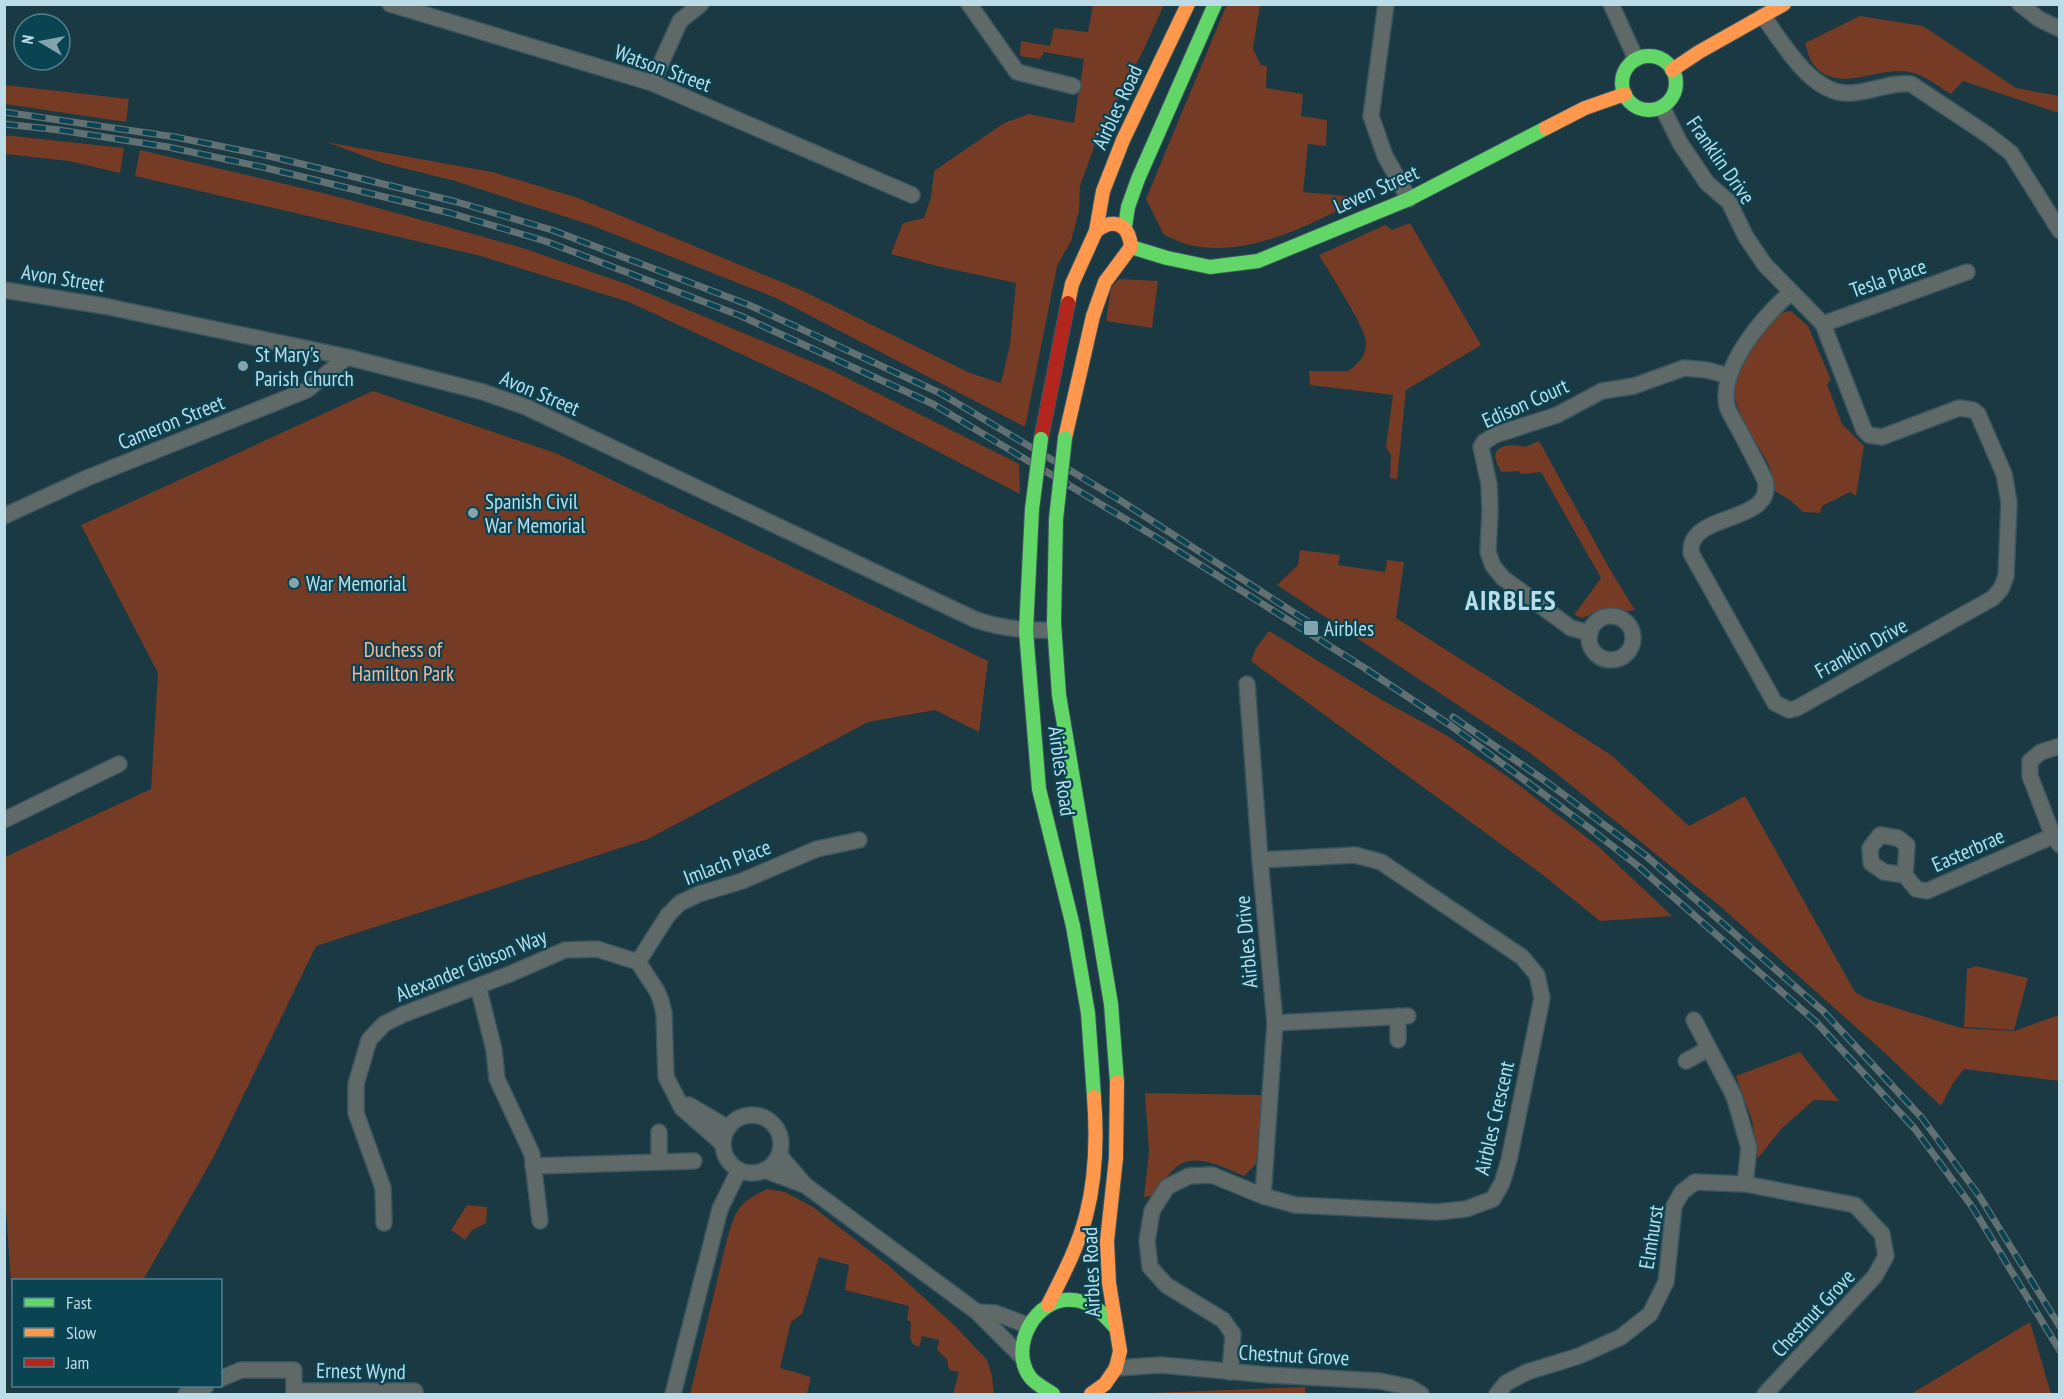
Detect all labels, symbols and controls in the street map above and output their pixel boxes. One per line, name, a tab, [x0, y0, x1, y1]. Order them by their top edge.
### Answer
north arrow	[12, 12, 72, 72]
text: N	[17, 33, 38, 45]
street label: Watson Street	[611, 38, 715, 98]
street label: Airbles Road	[1086, 60, 1148, 154]
street label: Franklin Drive	[1681, 111, 1761, 209]
street label: Leven Street	[1329, 158, 1423, 220]
street label: Tesla Place	[1846, 252, 1930, 304]
street label: Avon Street	[20, 258, 107, 298]
place label: St Mary's Parish Church	[255, 341, 354, 392]
marker: St Mary's Parish Church	[236, 359, 250, 373]
street label: Avon Street	[496, 364, 584, 422]
street label: Edison Court	[1478, 372, 1573, 434]
street label: Cameron Street	[114, 388, 228, 456]
place label: Spanish Civil War Memorial	[485, 488, 586, 539]
marker: Spanish Civil War Memorial	[466, 506, 480, 520]
place label: War Memorial	[306, 570, 407, 597]
marker: War Memorial	[287, 576, 301, 590]
district label: AIRBLES	[1464, 583, 1557, 617]
street label: Franklin Drive	[1810, 612, 1912, 684]
place label: Airbles	[1324, 615, 1374, 642]
marker: Airbles	[1302, 619, 1320, 637]
park label: Duchess of Hamilton Park	[352, 636, 454, 687]
street label: Airbles Road	[1042, 724, 1082, 818]
street label: Easterbrae	[1928, 822, 2008, 878]
street label: Imlach Place	[679, 833, 775, 891]
street label: Airbles Drive	[1229, 895, 1263, 989]
street label: Alexander Gibson Way	[392, 922, 551, 1008]
street label: Airbles Crescent	[1468, 1058, 1520, 1178]
street label: Elmhurst	[1633, 1203, 1669, 1271]
street label: Airbles Road	[1076, 1226, 1106, 1318]
street label: Chestnut Grove	[1765, 1263, 1861, 1363]
legend	[12, 1279, 222, 1387]
text: Fast	[66, 1291, 92, 1314]
text: Slow	[66, 1321, 97, 1344]
street label: Chestnut Grove	[1238, 1339, 1350, 1371]
text: Jam	[65, 1351, 89, 1374]
street label: Ernest Wynd	[316, 1357, 406, 1385]

